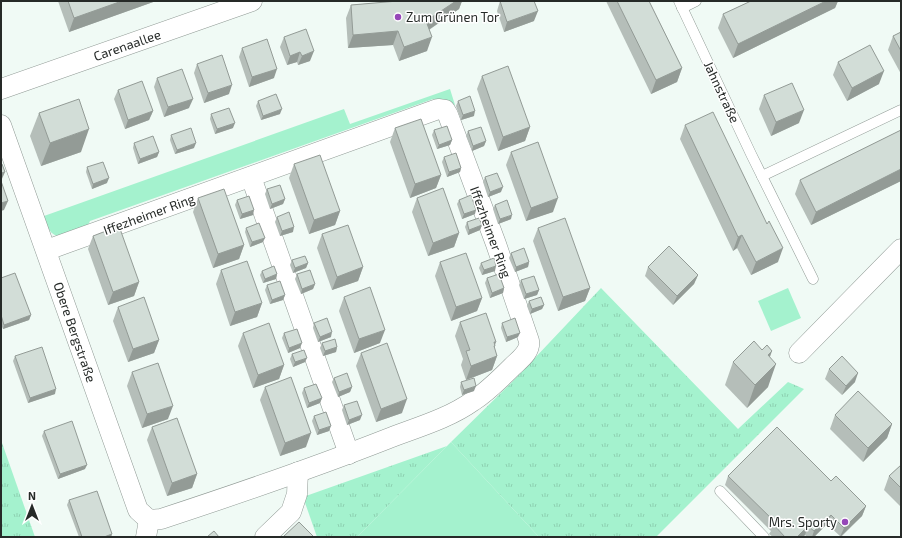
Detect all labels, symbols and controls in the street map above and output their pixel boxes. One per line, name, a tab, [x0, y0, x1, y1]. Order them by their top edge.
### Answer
place label: Zum Grünen Tor	[406, 9, 499, 25]
marker: Zum Grünen Tor	[393, 12, 403, 22]
street label: Carenaallee	[91, 26, 163, 64]
street label: Jahnstraße	[701, 59, 743, 125]
street label: Iffezheimer Ring	[467, 184, 515, 280]
street label: Iffezheimer Ring	[101, 190, 197, 238]
street label: Obere Bergstraße	[50, 280, 100, 384]
north arrow	[12, 486, 52, 526]
text: N	[28, 489, 36, 502]
place label: Mrs. Sporty	[769, 514, 837, 530]
marker: Mrs. Sporty	[840, 517, 850, 527]

